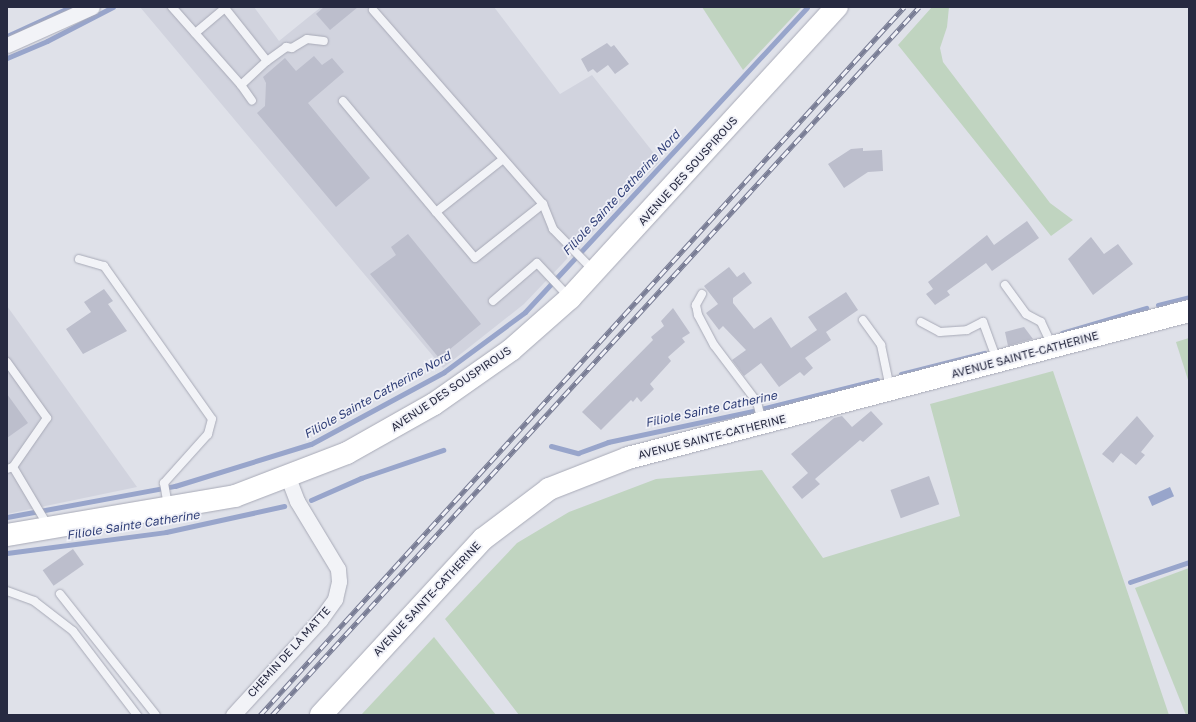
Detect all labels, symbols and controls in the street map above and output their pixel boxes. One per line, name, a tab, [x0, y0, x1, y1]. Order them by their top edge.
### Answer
street label: AVENUE DES SOUSPIROUS	[636, 114, 740, 228]
water label: Filiole Sainte Catherine Nord	[559, 128, 683, 258]
street label: AVENUE SAINTE-CATHERINE	[950, 329, 1100, 381]
street label: AVENUE DES SOUSPIROUS	[388, 344, 514, 434]
water label: Filiole Sainte Catherine Nord	[301, 349, 453, 441]
water label: Filiole Sainte Catherine	[644, 388, 778, 430]
street label: AVENUE SAINTE-CATHERINE	[637, 412, 787, 462]
water label: Filiole Sainte Catherine	[66, 507, 200, 543]
street label: AVENUE SAINTE-CATHERINE	[370, 539, 484, 659]
street label: CHEMIN DE LA MATTE	[245, 604, 333, 700]

